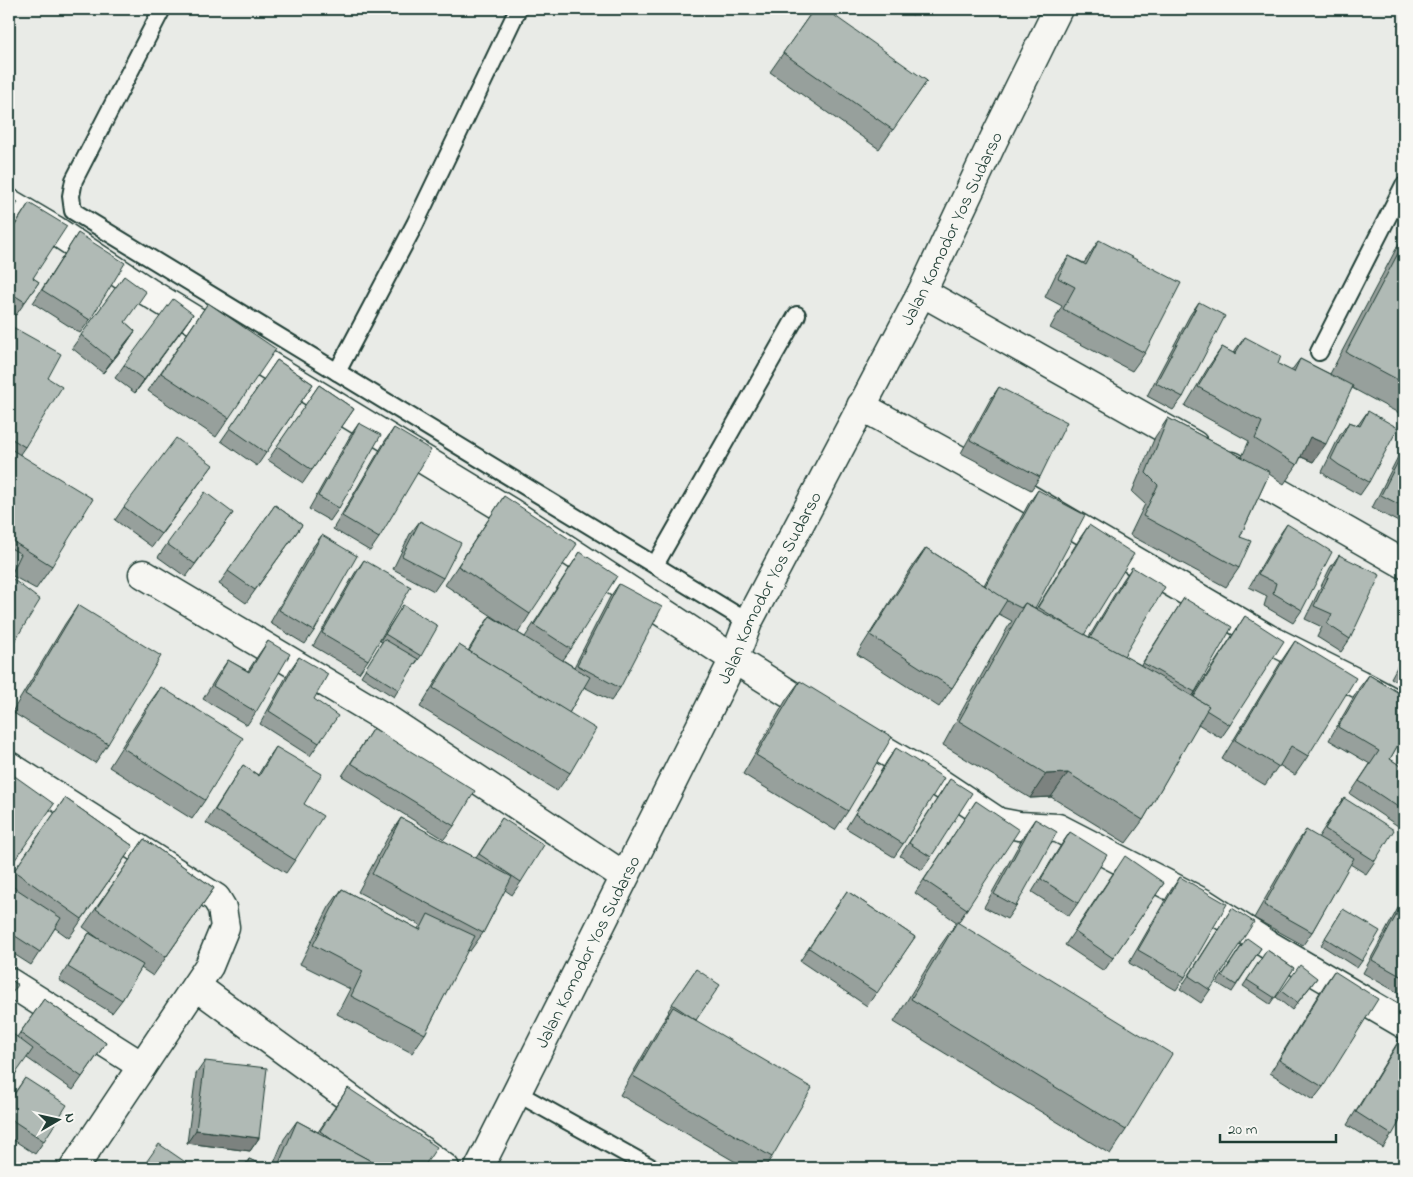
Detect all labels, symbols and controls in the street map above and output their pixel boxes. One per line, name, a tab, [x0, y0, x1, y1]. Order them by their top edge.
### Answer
street label: Jalan Komodor Yos Sudarso	[895, 128, 1011, 331]
street label: Jalan Komodor Yos Sudarso	[712, 487, 830, 689]
street label: Jalan Komodor Yos Sudarso	[530, 852, 648, 1053]
north arrow	[32, 1094, 82, 1144]
text: N	[58, 1112, 80, 1125]
scale bar	[1220, 1112, 1337, 1144]
text: 20 m	[1228, 1119, 1258, 1141]

